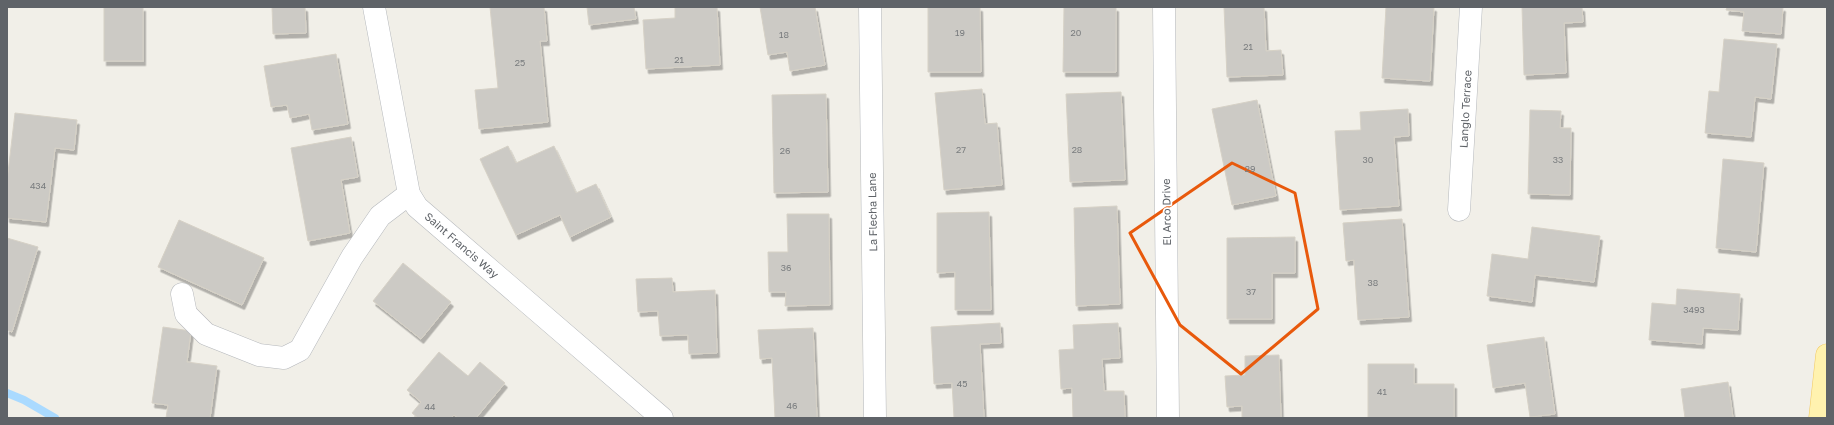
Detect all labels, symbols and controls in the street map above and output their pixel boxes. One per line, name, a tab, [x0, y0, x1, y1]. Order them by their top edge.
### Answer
house number: 19	[955, 27, 965, 38]
house number: 20	[1071, 27, 1082, 38]
house number: 18	[779, 29, 789, 40]
house number: 21	[1243, 41, 1253, 52]
house number: 21	[674, 54, 684, 65]
house number: 25	[515, 57, 525, 68]
street label: Langlo Terrace	[1456, 70, 1474, 148]
house number: 27	[956, 144, 966, 155]
house number: 28	[1072, 144, 1082, 155]
house number: 26	[780, 145, 790, 156]
house number: 30	[1363, 154, 1374, 165]
house number: 33	[1553, 154, 1563, 165]
house number: 29	[1245, 163, 1255, 174]
street label: La Flecha Lane	[865, 172, 879, 252]
street label: El Arco Drive	[1159, 178, 1173, 246]
house number: 434	[30, 180, 47, 191]
street label: Saint Francis Way	[422, 209, 502, 281]
house number: 36	[781, 262, 791, 273]
house number: 38	[1368, 277, 1378, 288]
house number: 37	[1246, 286, 1256, 297]
house number: 3493	[1683, 304, 1705, 315]
house number: 45	[957, 378, 967, 389]
house number: 41	[1377, 386, 1388, 397]
house number: 46	[787, 400, 797, 411]
house number: 44	[425, 401, 436, 412]

